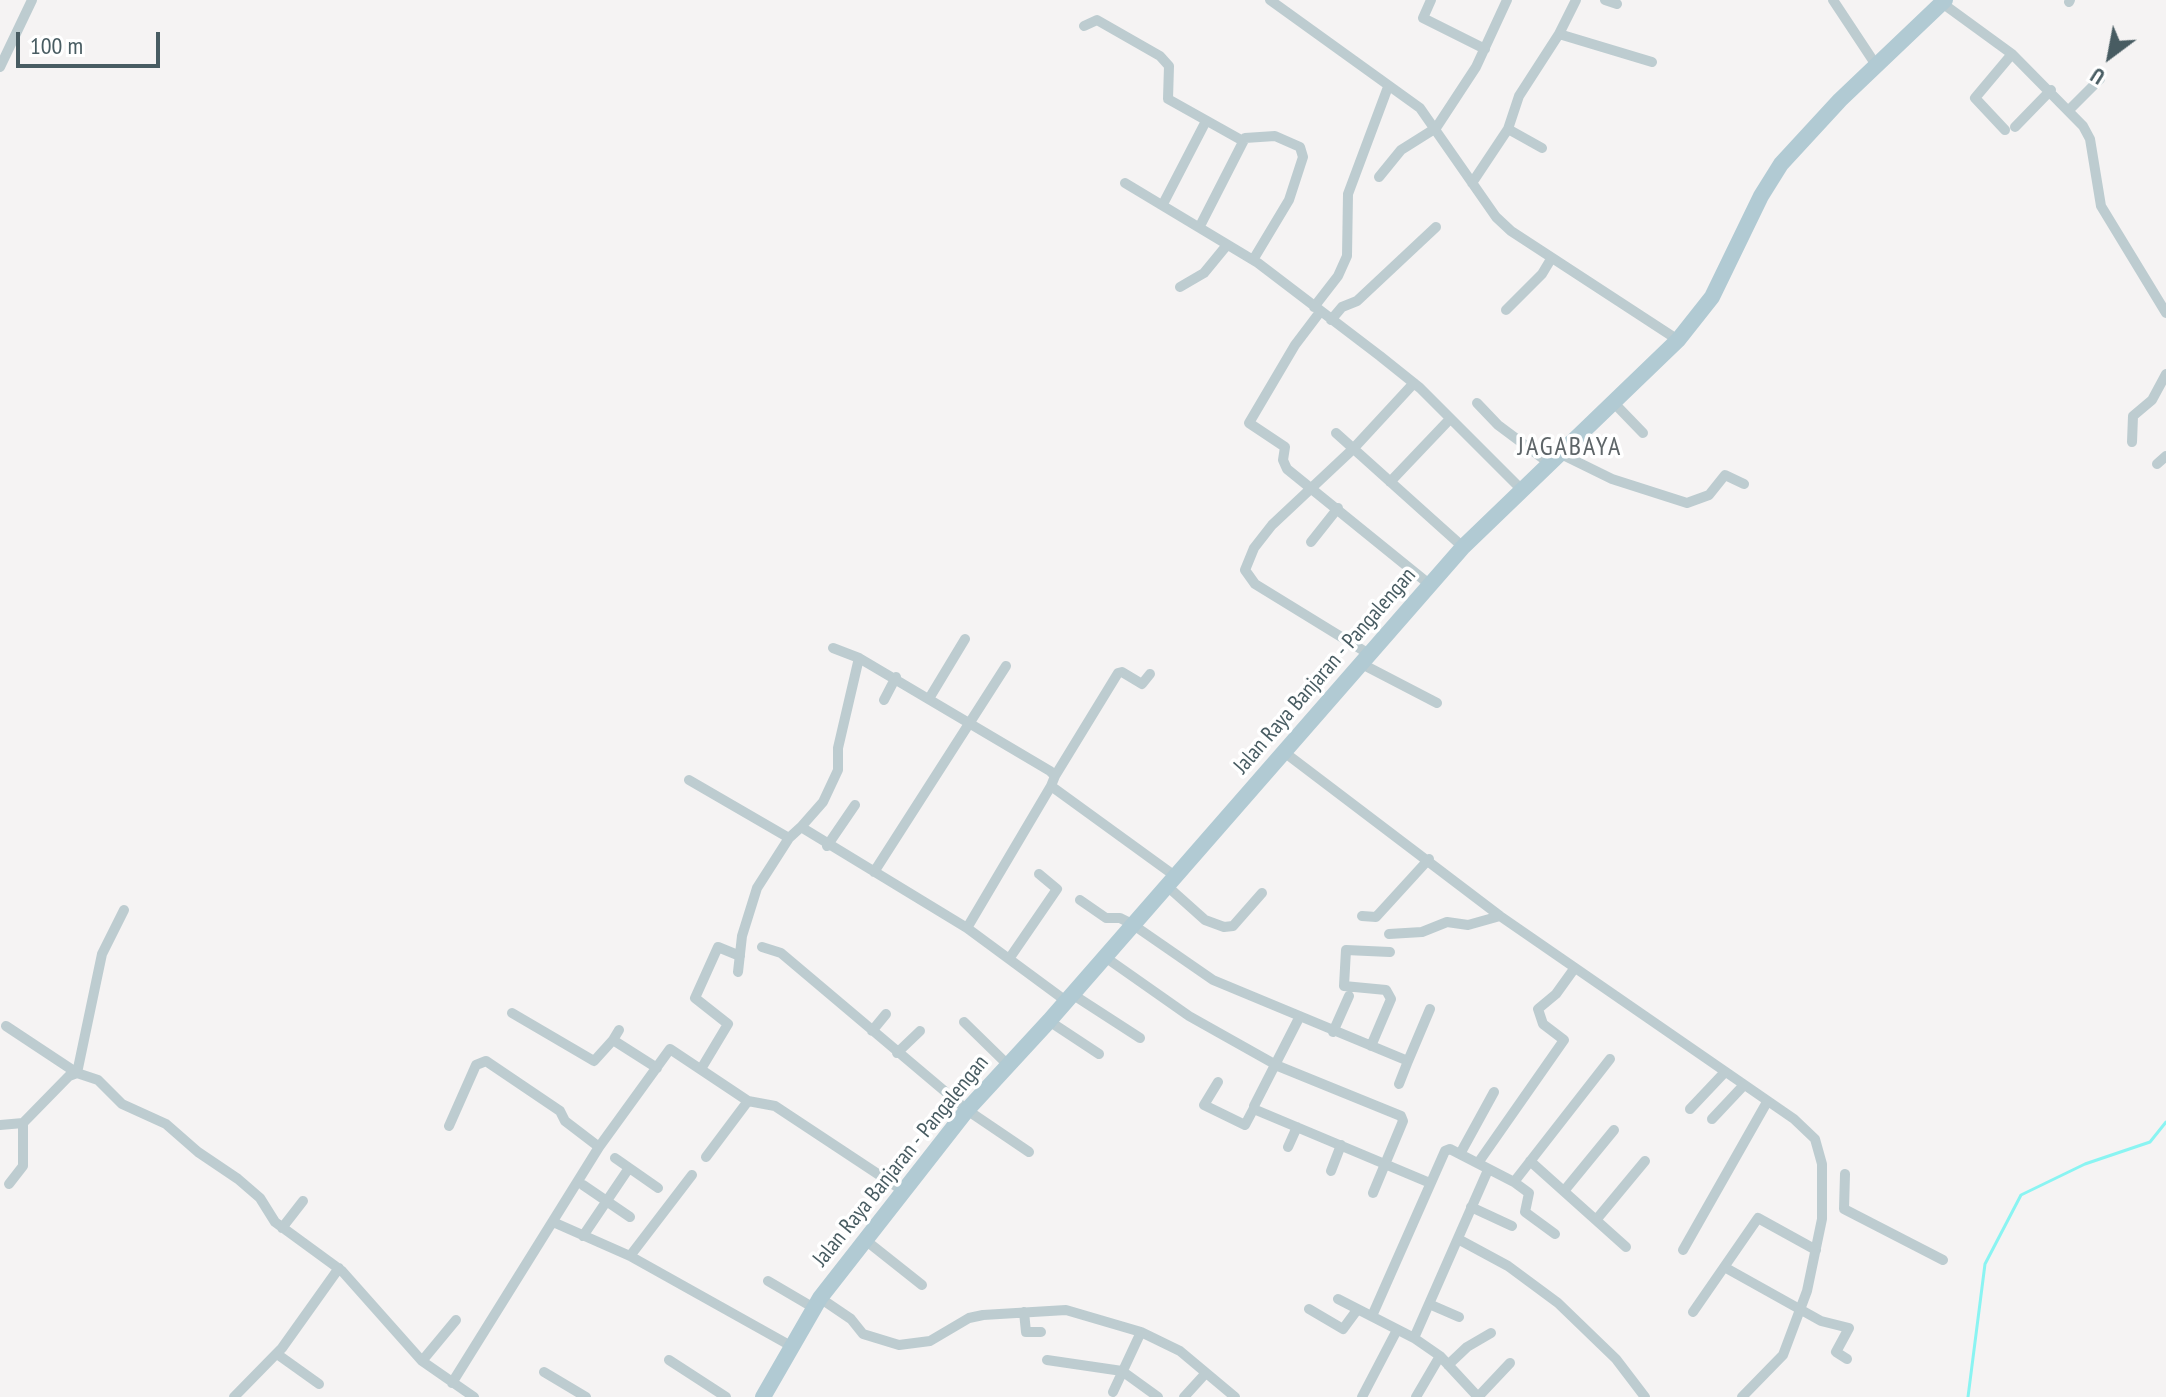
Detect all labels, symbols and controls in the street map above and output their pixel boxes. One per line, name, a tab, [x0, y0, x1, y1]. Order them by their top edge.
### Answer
scale bar	[20, 16, 164, 66]
north arrow	[2070, 16, 2150, 96]
text: 100 m	[30, 30, 83, 61]
text: U	[2085, 61, 2110, 91]
district label: JAGABAYA	[1518, 432, 1622, 464]
street label: Jalan Raya Banjaran - Pangalengan	[1228, 563, 1422, 779]
street label: Jalan Raya Banjaran - Pangalengan	[808, 1050, 994, 1272]

